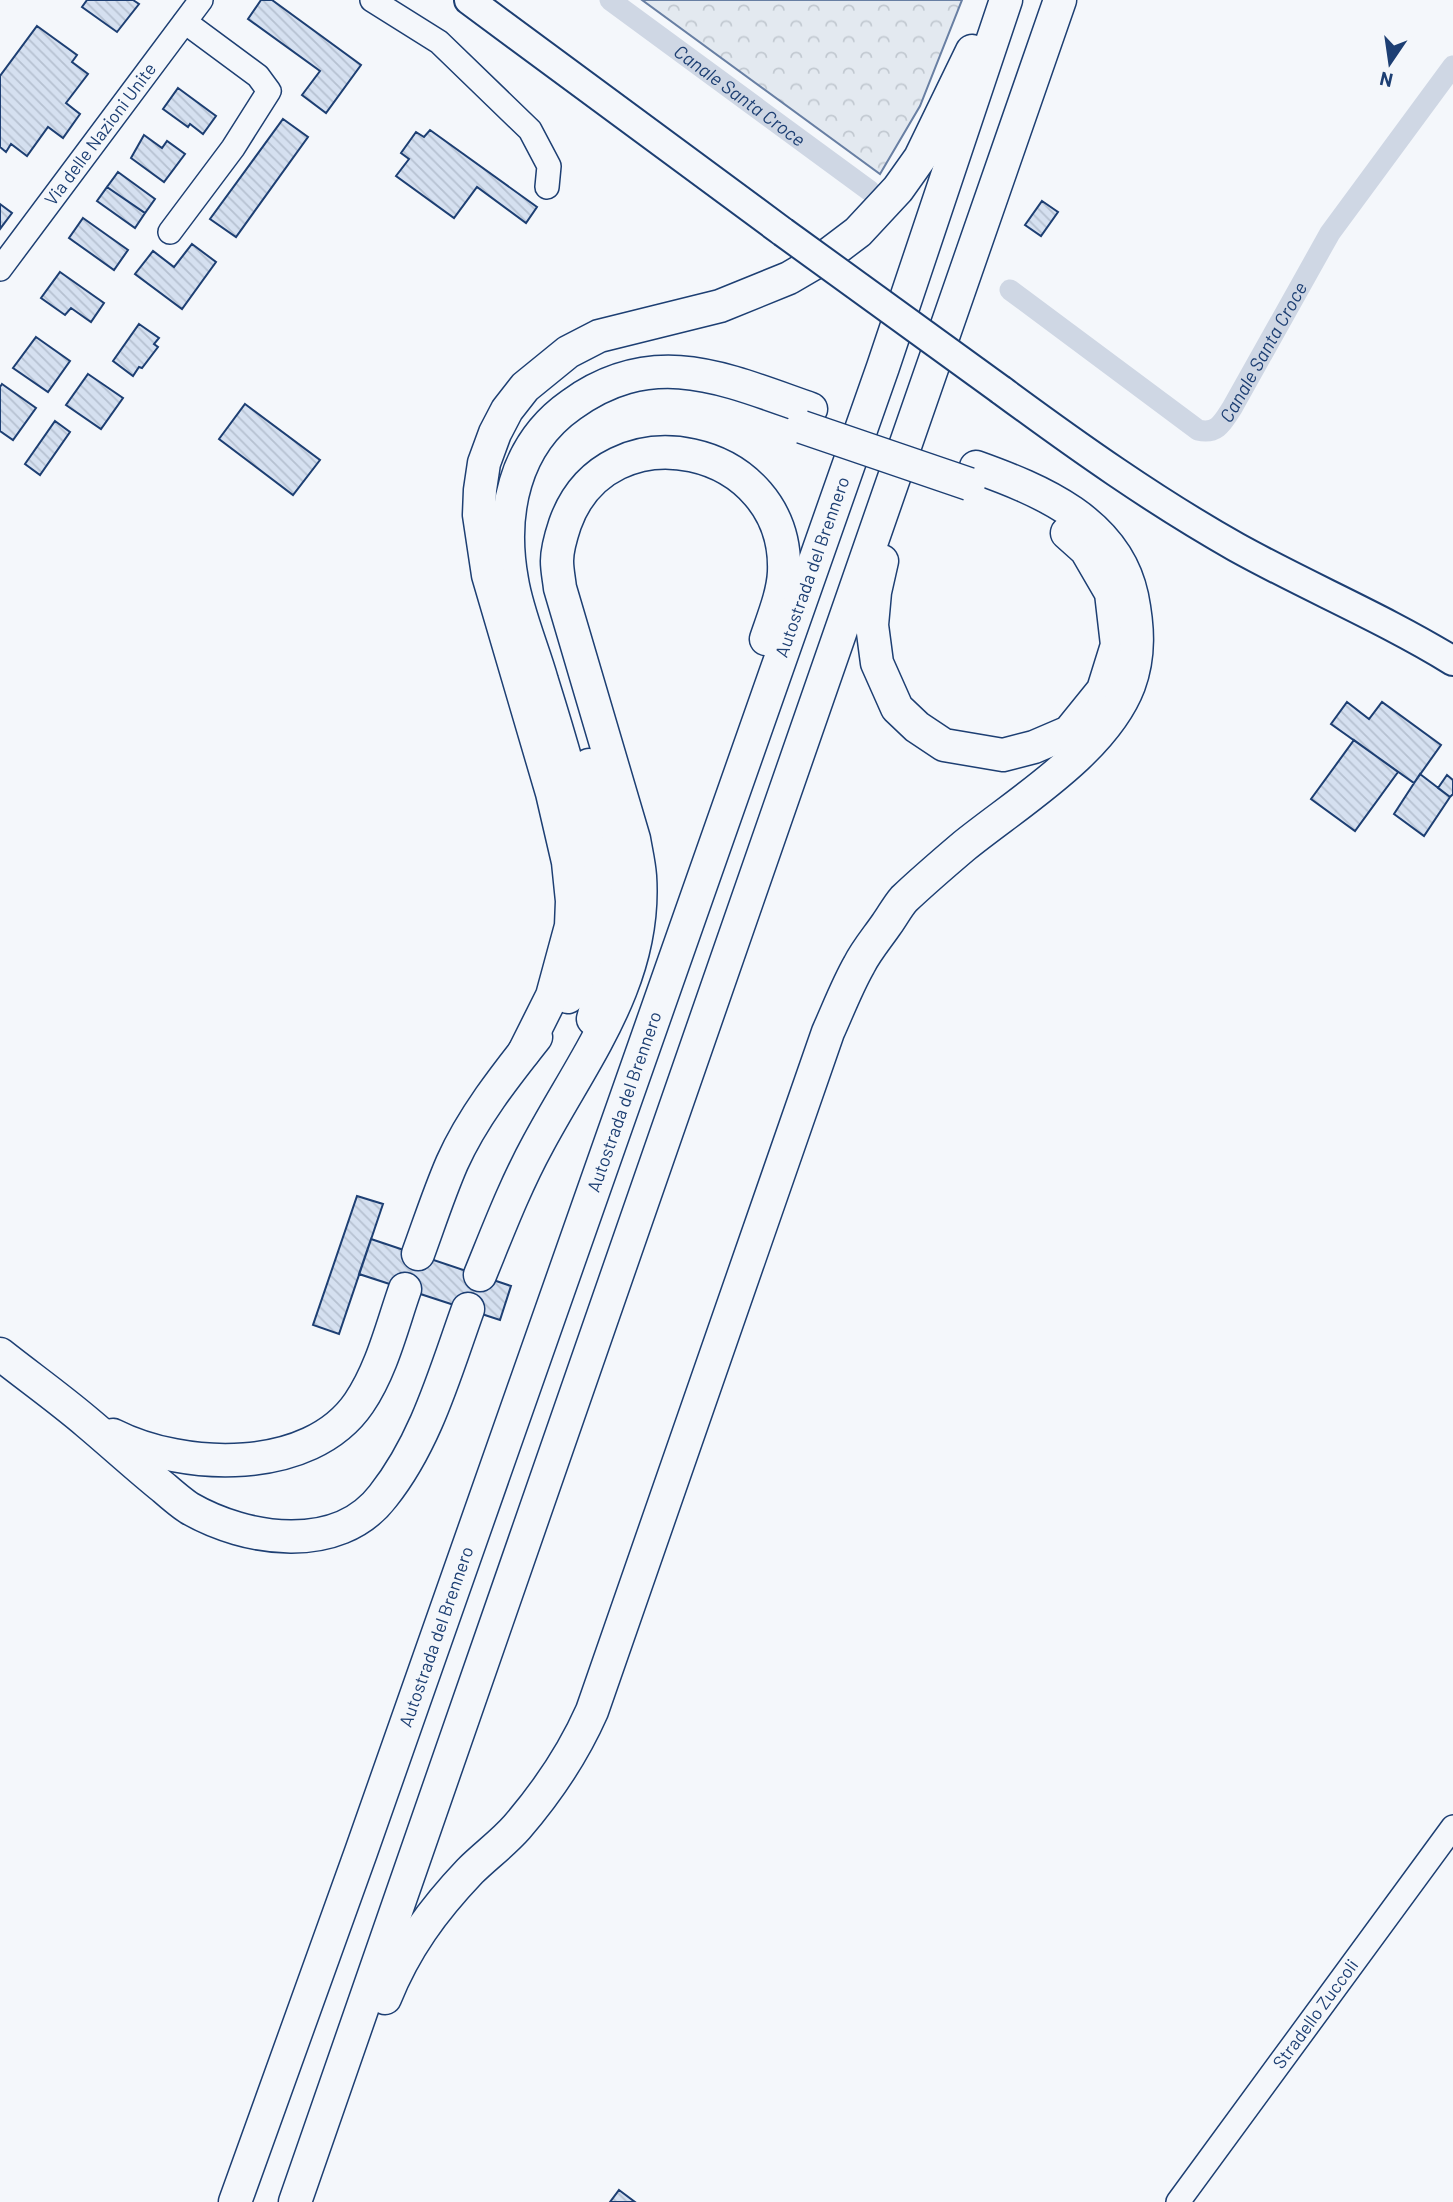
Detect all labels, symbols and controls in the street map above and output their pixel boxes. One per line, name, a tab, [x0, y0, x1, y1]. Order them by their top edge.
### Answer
north arrow	[1355, 28, 1425, 98]
water label: Canale Santa Croce	[670, 39, 810, 151]
street label: Via delle Nazioni Unite	[39, 58, 160, 210]
text: N	[1377, 67, 1395, 93]
water label: Canale Santa Croce	[1214, 278, 1311, 426]
street label: Autostrada del Brennero	[770, 473, 854, 660]
street label: Autostrada del Brennero	[582, 1008, 666, 1195]
street label: Autostrada del Brennero	[394, 1543, 478, 1730]
street label: Stradello Zuccoli	[1267, 1954, 1362, 2073]

